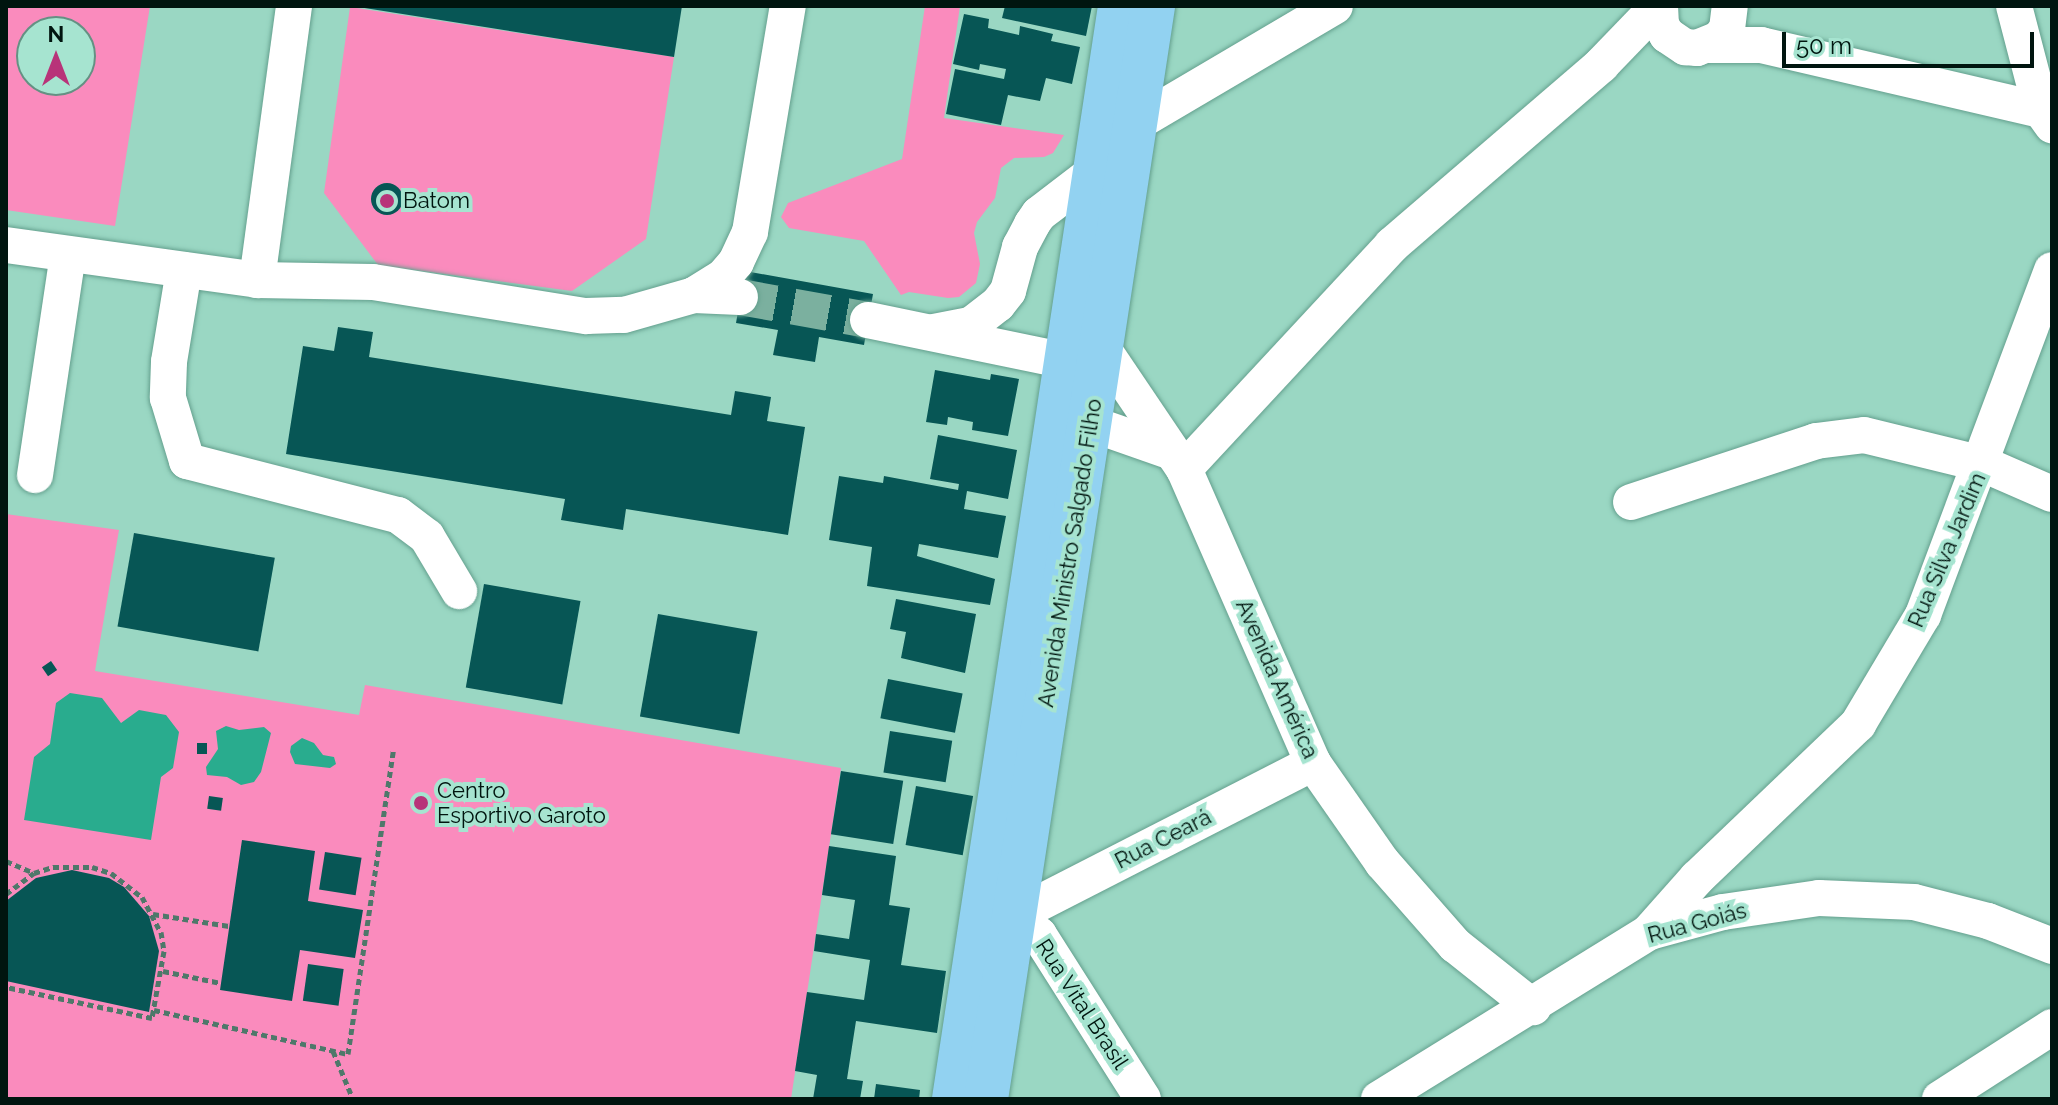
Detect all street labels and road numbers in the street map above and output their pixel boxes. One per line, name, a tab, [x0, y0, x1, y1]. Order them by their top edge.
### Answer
street label: Avenida Ministro Salgado Filho	[1033, 397, 1107, 709]
street label: Rua Silva Jardim	[1902, 468, 1992, 632]
street label: Avenida América	[1230, 595, 1324, 763]
street label: Rua Ceará	[1110, 804, 1216, 874]
street label: Rua Goiás	[1645, 897, 1749, 949]
street label: Rua Vital Brasil	[1030, 933, 1134, 1075]

